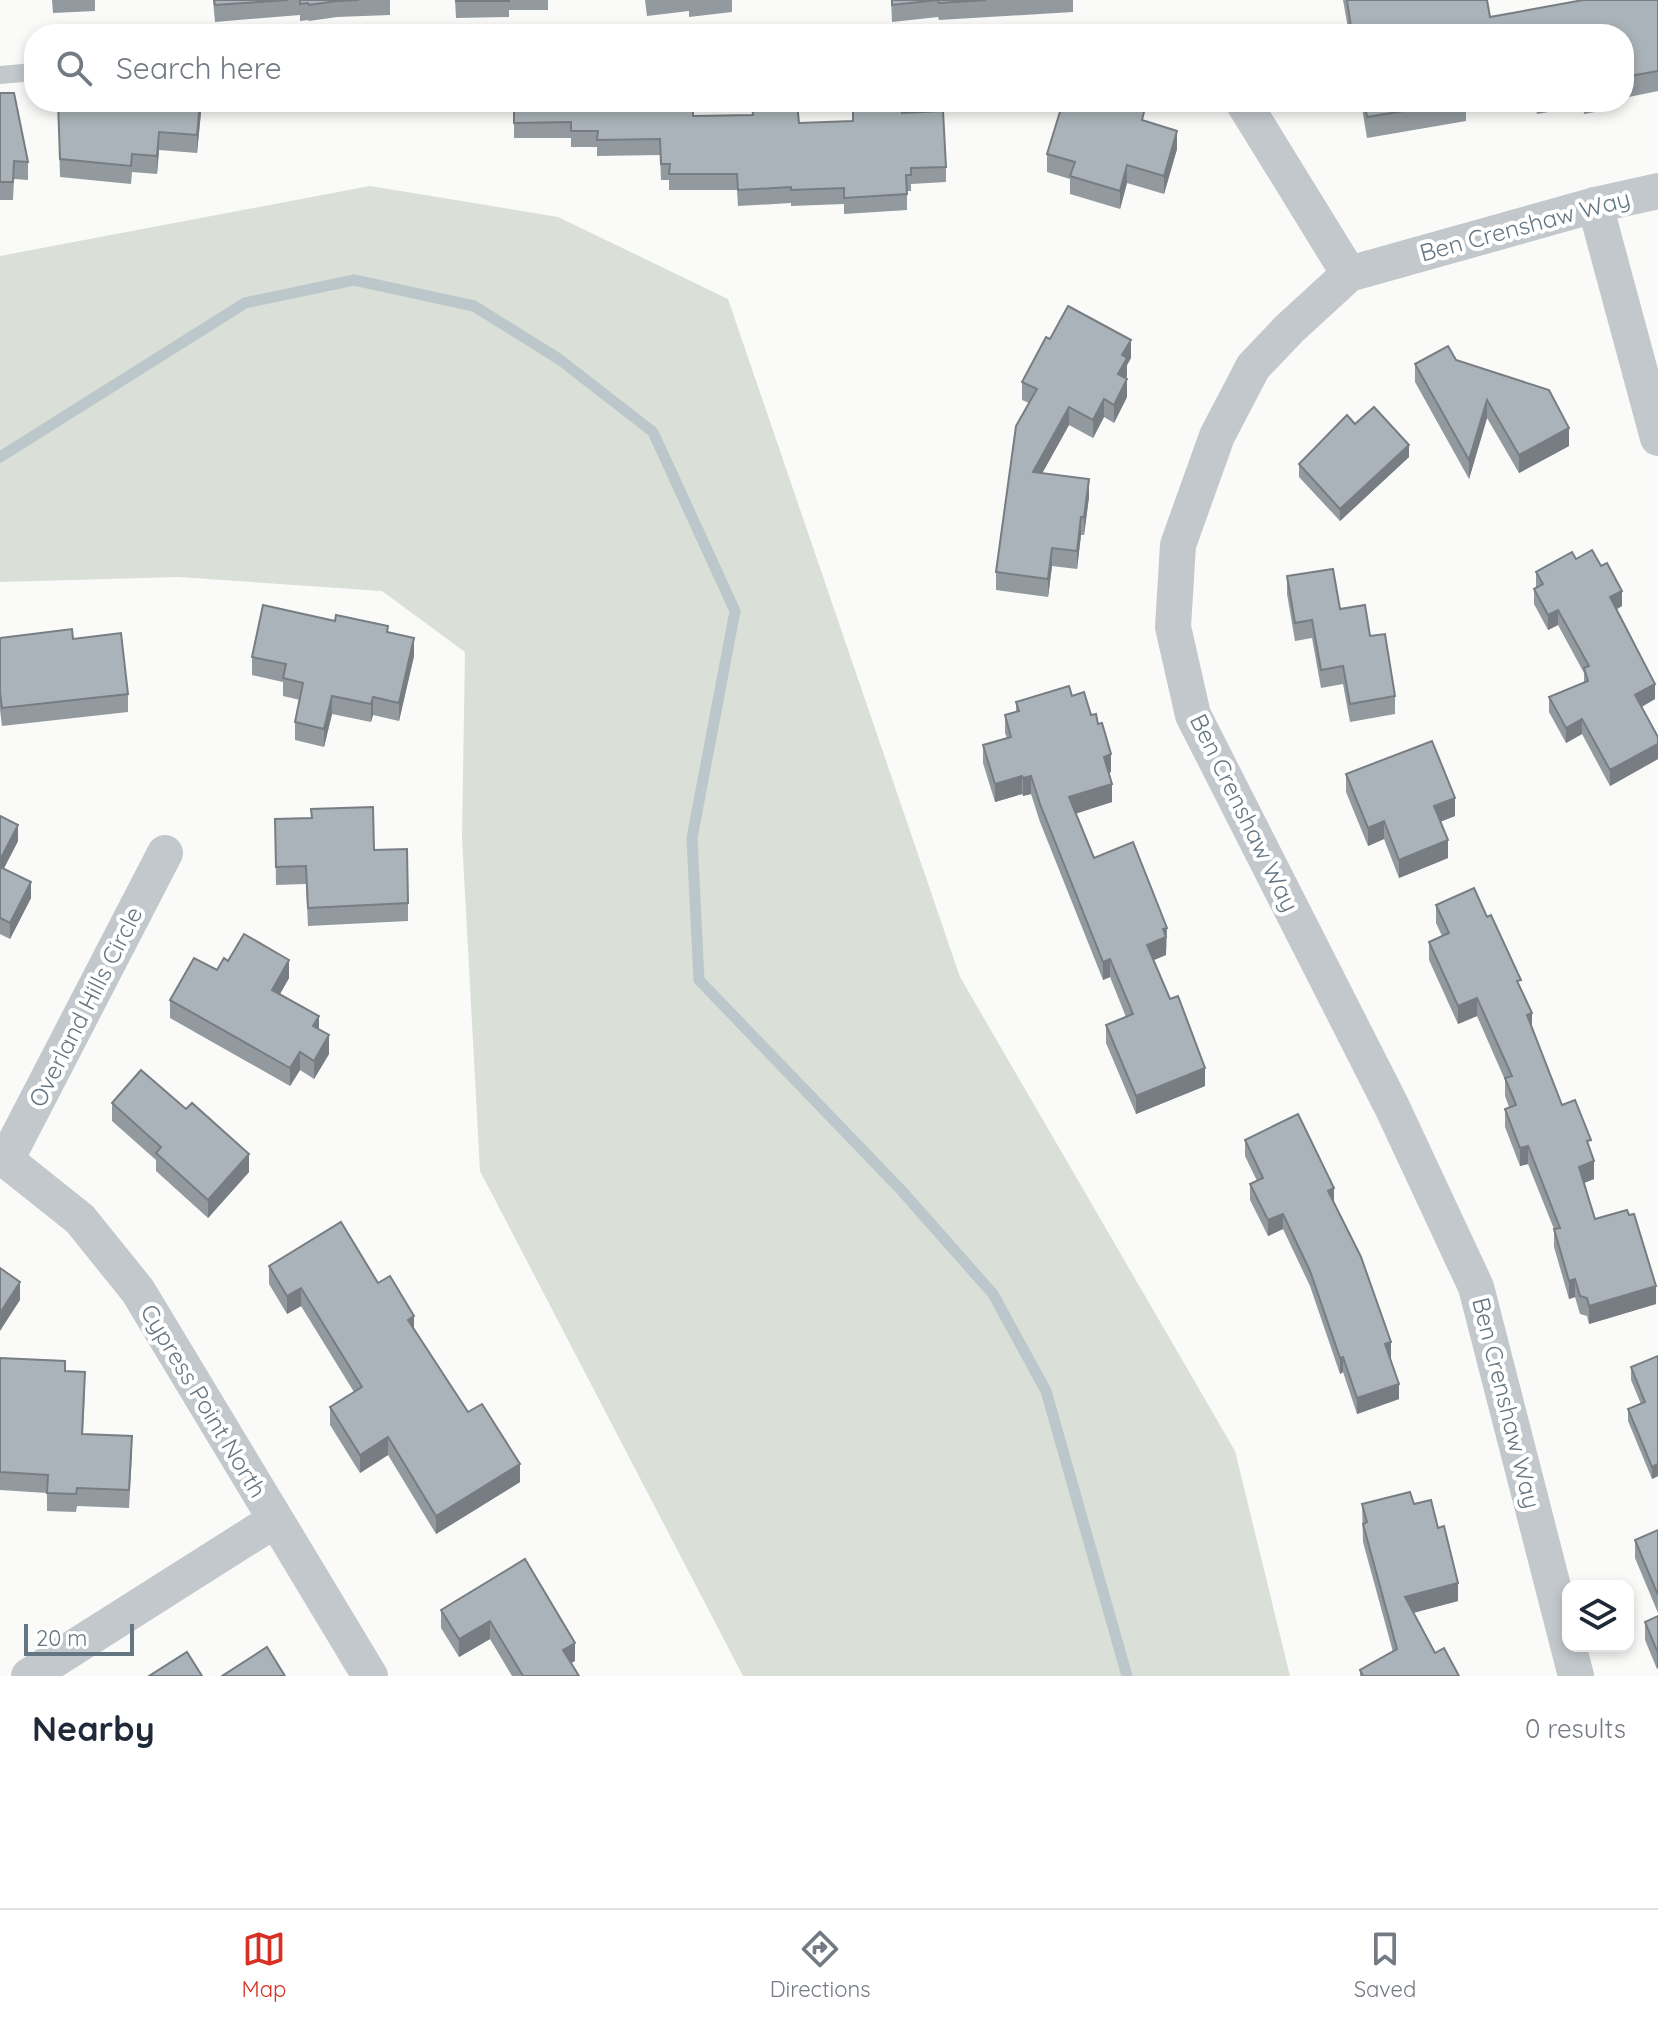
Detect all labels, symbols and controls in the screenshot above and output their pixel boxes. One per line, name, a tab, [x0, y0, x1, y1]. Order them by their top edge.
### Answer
search box	[24, 24, 1634, 112]
icon: search	[52, 46, 96, 90]
text: Search here	[116, 49, 282, 87]
street label: Ben Crenshaw Way	[1416, 183, 1633, 268]
street label: Ben Crenshaw Way	[1184, 709, 1306, 916]
street label: Overland Hills Circle	[22, 901, 149, 1112]
street label: Ben Crenshaw Way	[1466, 1294, 1548, 1511]
street label: Cypress Point North	[134, 1298, 273, 1503]
map controls	[1562, 1580, 1634, 1652]
button: layers	[1562, 1580, 1634, 1652]
scale bar	[24, 1620, 134, 1656]
text: 20 m	[36, 1624, 87, 1652]
text: Nearby	[32, 1707, 155, 1750]
text: 0 results	[1525, 1712, 1626, 1745]
tab: Map	[242, 1927, 286, 2003]
tab: Directions	[770, 1927, 870, 2003]
tab: Saved	[1354, 1927, 1416, 2003]

